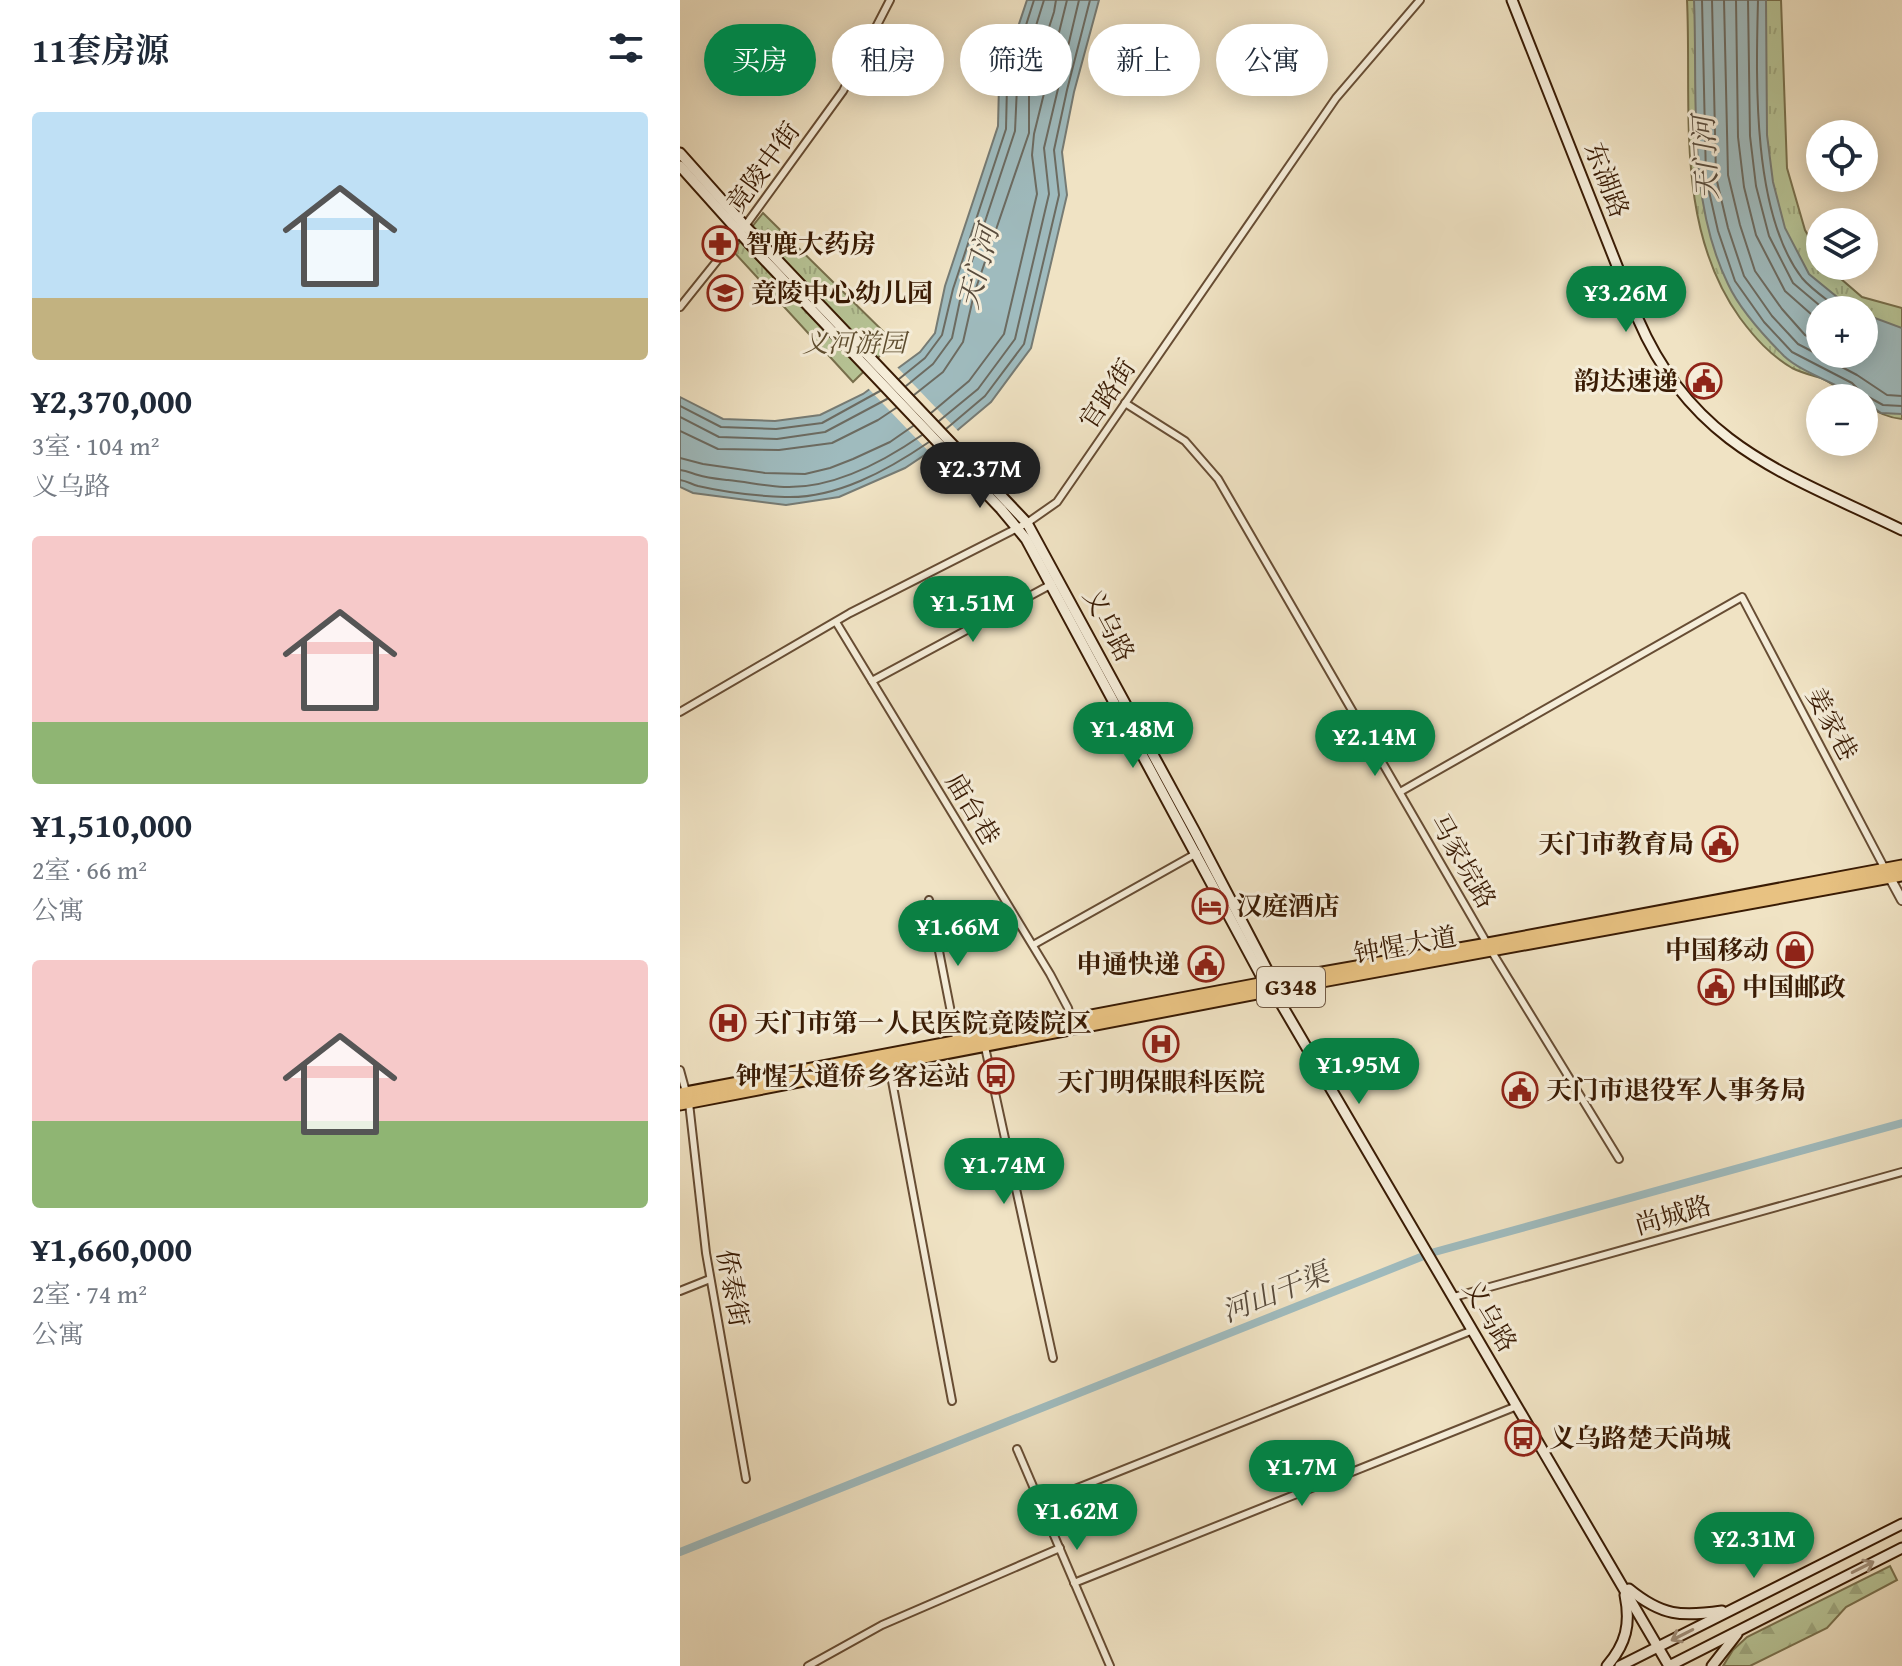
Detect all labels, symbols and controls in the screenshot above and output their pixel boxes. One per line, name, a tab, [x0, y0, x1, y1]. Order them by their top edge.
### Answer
chip: 买房	[704, 24, 816, 96]
chip: 租房	[832, 24, 944, 96]
chip: 筛选	[960, 24, 1072, 96]
chip: 新上	[1088, 24, 1200, 96]
chip: 公寓	[1216, 24, 1328, 96]
text: 11套房源	[32, 25, 169, 74]
icon: filters	[604, 26, 648, 70]
water label: 天门河	[1682, 110, 1727, 201]
street label: 竟陵中街	[716, 113, 809, 220]
map controls	[1806, 120, 1878, 456]
button: locate	[1806, 120, 1878, 192]
street label: 东湖路	[1575, 136, 1640, 223]
icon: home	[268, 164, 412, 308]
button: layers	[1806, 208, 1878, 280]
water label: 天门河	[947, 216, 1009, 313]
place label: 智鹿大药房	[746, 224, 876, 263]
pharmacy icon: 智鹿大药房	[701, 225, 739, 263]
pin: ¥3.26M	[1561, 266, 1691, 334]
text: ¥3.26M	[1584, 272, 1668, 311]
place label: 竟陵中心幼儿园	[751, 273, 933, 312]
school or university icon: 竟陵中心幼儿园	[706, 274, 744, 312]
button: +	[1806, 296, 1878, 368]
park label: 义河游园	[802, 323, 910, 362]
street label: 官路街	[1069, 350, 1145, 437]
place label: 韵达速递	[1574, 361, 1678, 400]
public building icon: 韵达速递	[1685, 362, 1723, 400]
text: ¥2,370,000	[32, 376, 192, 425]
button: −	[1806, 384, 1878, 456]
text: 3室 · 104 m²	[32, 426, 160, 465]
pin: ¥2.37M	[915, 442, 1045, 510]
text: ¥2.37M	[938, 448, 1022, 487]
text: 义乌路	[32, 466, 110, 505]
pin: ¥1.51M	[908, 576, 1038, 644]
street label: 义乌路	[1074, 581, 1145, 668]
text: ¥1.51M	[931, 582, 1015, 621]
icon: home	[268, 588, 412, 732]
street label: 姜家巷	[1797, 680, 1868, 767]
pin: ¥1.48M	[1068, 702, 1198, 770]
text: ¥1.48M	[1091, 708, 1175, 747]
pin: ¥2.14M	[1310, 710, 1440, 778]
text: ¥2.14M	[1333, 716, 1417, 755]
street label: 庙台巷	[937, 765, 1010, 852]
text: ¥1,510,000	[32, 800, 192, 849]
street label: 马家垸路	[1421, 806, 1506, 916]
place label: 天门市教育局	[1538, 824, 1694, 863]
public building icon: 天门市教育局	[1701, 825, 1739, 863]
text: 2室 · 66 m²	[32, 850, 147, 889]
place label: 汉庭酒店	[1236, 886, 1340, 925]
hotel icon: 汉庭酒店	[1191, 887, 1229, 925]
text: 公寓	[32, 890, 84, 929]
pin: ¥1.66M	[893, 900, 1023, 968]
text: ¥1.66M	[916, 906, 1000, 945]
street label: 钟惺大道	[1350, 916, 1460, 973]
place label: 中国移动	[1665, 930, 1769, 969]
shop icon: 中国移动	[1776, 931, 1814, 969]
place label: 申通快递	[1076, 944, 1180, 983]
public building icon: 申通快递	[1187, 945, 1225, 983]
road number: G348	[1257, 967, 1325, 1007]
place label: 中国邮政	[1742, 967, 1846, 1006]
public building icon: 中国邮政	[1697, 968, 1735, 1006]
place label: 天门市第一人民医院竟陵院区	[754, 1003, 1092, 1042]
hospital icon: 天门市第一人民医院竟陵院区	[709, 1004, 747, 1042]
icon: home	[268, 1012, 412, 1156]
hospital icon: 天门明保眼科医院	[1142, 1025, 1180, 1063]
pin: ¥1.95M	[1294, 1038, 1424, 1106]
text: ¥1.95M	[1317, 1044, 1401, 1083]
place label: 钟惺大道侨乡客运站	[736, 1056, 970, 1095]
bus stop icon: 钟惺大道侨乡客运站	[977, 1057, 1015, 1095]
place label: 天门明保眼科医院	[1057, 1062, 1265, 1101]
place label: 天门市退役军人事务局	[1546, 1070, 1806, 1109]
public building icon: 天门市退役军人事务局	[1501, 1071, 1539, 1109]
pin: ¥1.74M	[939, 1138, 1069, 1206]
text: ¥1.74M	[962, 1144, 1046, 1183]
street label: 尚城路	[1630, 1185, 1716, 1244]
text: ¥1,660,000	[32, 1224, 192, 1273]
street label: 侨泰街	[708, 1246, 759, 1330]
water label: 河山干渠	[1215, 1250, 1338, 1332]
street label: 义乌路	[1454, 1272, 1527, 1359]
text: 2室 · 74 m²	[32, 1274, 147, 1313]
text: 公寓	[32, 1314, 84, 1353]
place label: 义乌路楚天尚城	[1549, 1418, 1731, 1457]
bus stop icon: 义乌路楚天尚城	[1504, 1419, 1542, 1457]
pin: ¥1.7M	[1246, 1440, 1358, 1508]
text: ¥1.7M	[1267, 1446, 1337, 1485]
pin: ¥1.62M	[1012, 1484, 1142, 1552]
text: ¥1.62M	[1035, 1490, 1119, 1529]
pin: ¥2.31M	[1689, 1512, 1819, 1580]
text: ¥2.31M	[1712, 1518, 1796, 1557]
one-way arrow	[1851, 1559, 1875, 1575]
one-way arrow	[1671, 1627, 1695, 1643]

